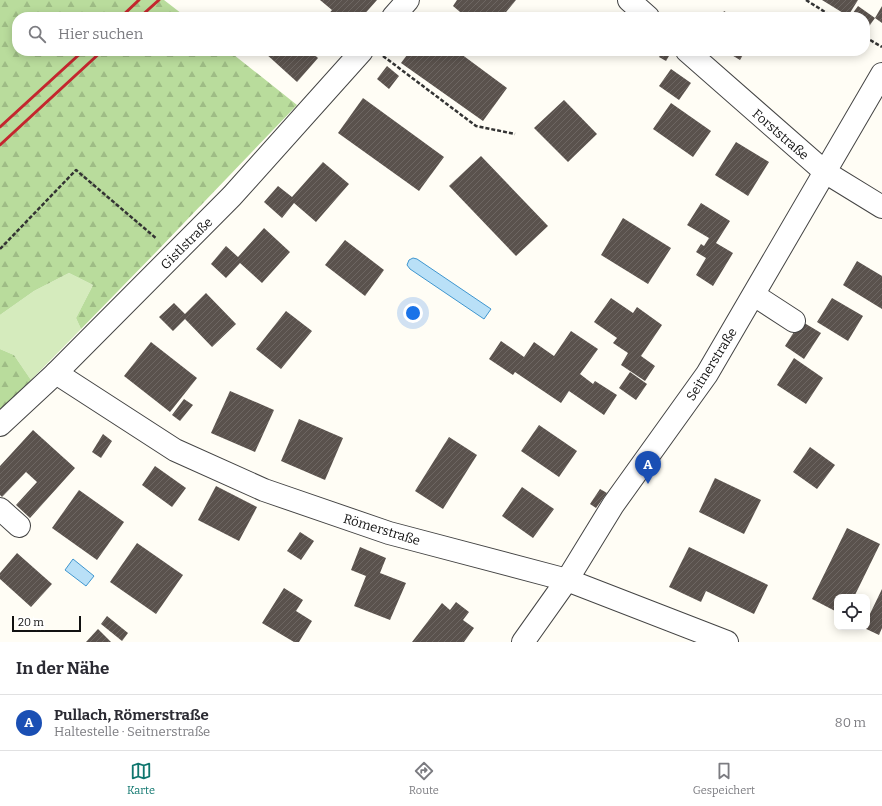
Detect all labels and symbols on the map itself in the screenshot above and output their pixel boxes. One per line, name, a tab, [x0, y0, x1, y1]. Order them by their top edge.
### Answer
street label: Forststraße	[750, 106, 812, 163]
street label: Gistlstraße	[157, 214, 215, 272]
your location	[403, 303, 423, 323]
street label: Seitnerstraße	[683, 325, 740, 403]
pin: A	[635, 451, 661, 484]
street label: Römerstraße	[342, 511, 422, 548]
scale bar	[12, 614, 81, 633]

